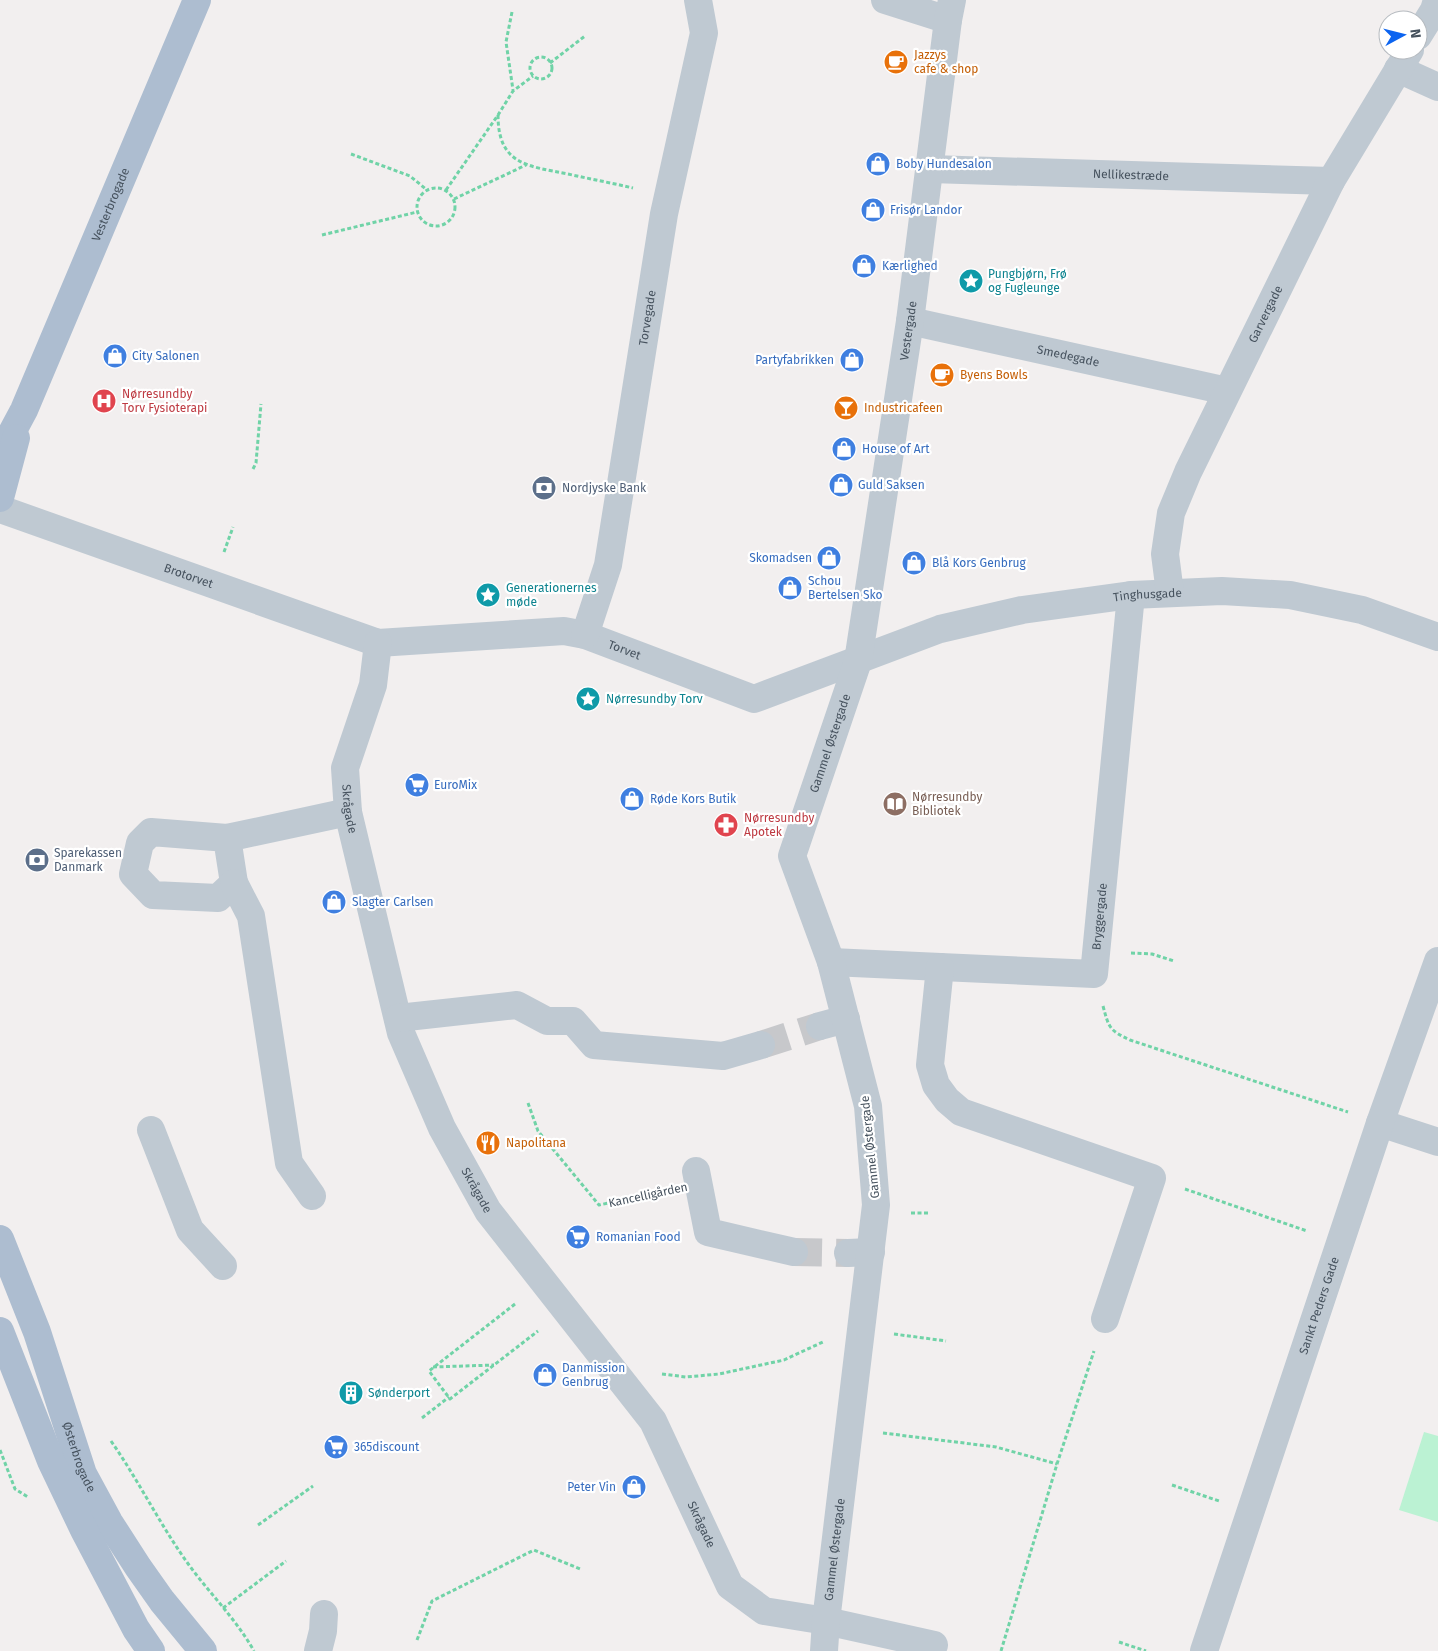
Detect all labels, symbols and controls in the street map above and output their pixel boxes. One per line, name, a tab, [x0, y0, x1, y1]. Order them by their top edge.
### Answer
north arrow	[1378, 10, 1428, 60]
text: N	[1406, 28, 1424, 39]
place label: Jazzys cafe & shop	[914, 48, 978, 76]
cafe icon: Jazzys cafe & shop	[883, 49, 909, 75]
shop icon: Boby Hundesalon	[865, 151, 891, 177]
place label: Boby Hundesalon	[896, 157, 992, 171]
street label: Vesterbrogade	[89, 166, 132, 243]
street label: Nellikestræde	[1093, 167, 1169, 183]
shop icon: Frisør Landor	[860, 197, 886, 223]
place label: Frisør Landor	[890, 203, 963, 217]
shop icon: Kærlighed	[851, 253, 877, 279]
place label: Kærlighed	[882, 259, 938, 273]
place label: Pungbjørn, Frø og Fugleunge	[988, 267, 1067, 295]
place icon: Pungbjørn, Frø og Fugleunge	[958, 268, 984, 294]
street label: Garvergade	[1246, 283, 1285, 345]
street label: Torvegade	[636, 289, 659, 347]
street label: Vestergade	[897, 300, 919, 361]
street label: Smedegade	[1036, 342, 1101, 370]
shop icon: City Salonen	[102, 343, 128, 369]
shop icon: Partyfabrikken	[839, 347, 865, 373]
place label: City Salonen	[132, 349, 199, 363]
place label: Partyfabrikken	[755, 353, 834, 367]
cafe icon: Byens Bowls	[929, 362, 955, 388]
place label: Byens Bowls	[960, 368, 1028, 382]
place label: Nørresundby Torv Fysioterapi	[122, 387, 208, 415]
hospital icon: Nørresundby Torv Fysioterapi	[91, 388, 117, 414]
bar icon: Industricafeen	[833, 395, 859, 421]
place label: Industricafeen	[864, 401, 943, 415]
shop icon: House of Art	[831, 436, 857, 462]
place label: House of Art	[862, 442, 930, 456]
shop icon: Guld Saksen	[828, 472, 854, 498]
bank icon: Nordjyske Bank	[531, 475, 557, 501]
place label: Guld Saksen	[858, 478, 925, 492]
place label: Nordjyske Bank	[562, 481, 647, 495]
shop icon: Skomadsen	[816, 545, 842, 571]
shop icon: Blå Kors Genbrug	[901, 550, 927, 576]
place label: Skomadsen	[749, 551, 812, 565]
place label: Blå Kors Genbrug	[932, 556, 1026, 570]
street label: Brotorvet	[162, 561, 216, 591]
place label: Schou Bertelsen Sko	[808, 574, 883, 602]
shop icon: Schou Bertelsen Sko	[777, 575, 803, 601]
place label: Generationernes møde	[506, 581, 597, 609]
place icon: Generationernes møde	[475, 582, 501, 608]
street label: Tinghusgade	[1112, 586, 1182, 604]
street label: Torvet	[606, 637, 643, 663]
place icon: Nørresundby Torv	[575, 686, 601, 712]
place label: Nørresundby Torv	[606, 692, 703, 706]
street label: Gammel Østergade	[807, 692, 853, 794]
supermarket icon: EuroMix	[404, 772, 430, 798]
place label: EuroMix	[434, 778, 477, 792]
street label: Skrågade	[339, 784, 360, 835]
shop icon: Røde Kors Butik	[619, 786, 645, 812]
place label: Nørresundby Bibliotek	[912, 790, 983, 818]
library icon: Nørresundby Bibliotek	[882, 791, 908, 817]
place label: Røde Kors Butik	[650, 792, 737, 806]
place label: Nørresundby Apotek	[744, 811, 815, 839]
pharmacy icon: Nørresundby Apotek	[713, 812, 739, 838]
place label: Sparekassen Danmark	[54, 846, 122, 874]
bank icon: Sparekassen Danmark	[24, 847, 50, 873]
street label: Bryggergade	[1089, 882, 1110, 951]
shop icon: Slagter Carlsen	[321, 889, 347, 915]
place label: Slagter Carlsen	[352, 895, 434, 909]
street label: Gammel Østergade	[858, 1095, 882, 1199]
restaurant icon: Napolitana	[475, 1130, 501, 1156]
place label: Napolitana	[506, 1136, 566, 1150]
street label: Skrågade	[458, 1165, 495, 1215]
street label: Kancelligården	[607, 1180, 689, 1210]
supermarket icon: Romanian Food	[565, 1224, 591, 1250]
place label: Romanian Food	[596, 1230, 681, 1244]
street label: Sankt Peders Gade	[1296, 1255, 1342, 1356]
place label: Danmission Genbrug	[562, 1361, 625, 1389]
shop icon: Danmission Genbrug	[532, 1362, 558, 1388]
building icon: Sønderport	[338, 1380, 364, 1406]
place label: Sønderport	[368, 1386, 431, 1400]
street label: Østerbrogade	[60, 1420, 99, 1495]
supermarket icon: 365discount	[323, 1434, 349, 1460]
place label: 365discount	[354, 1440, 420, 1454]
shop icon: Peter Vin	[621, 1474, 647, 1500]
place label: Peter Vin	[567, 1480, 616, 1494]
street label: Gammel Østergade	[821, 1497, 848, 1602]
street label: Skrågade	[685, 1499, 718, 1550]

